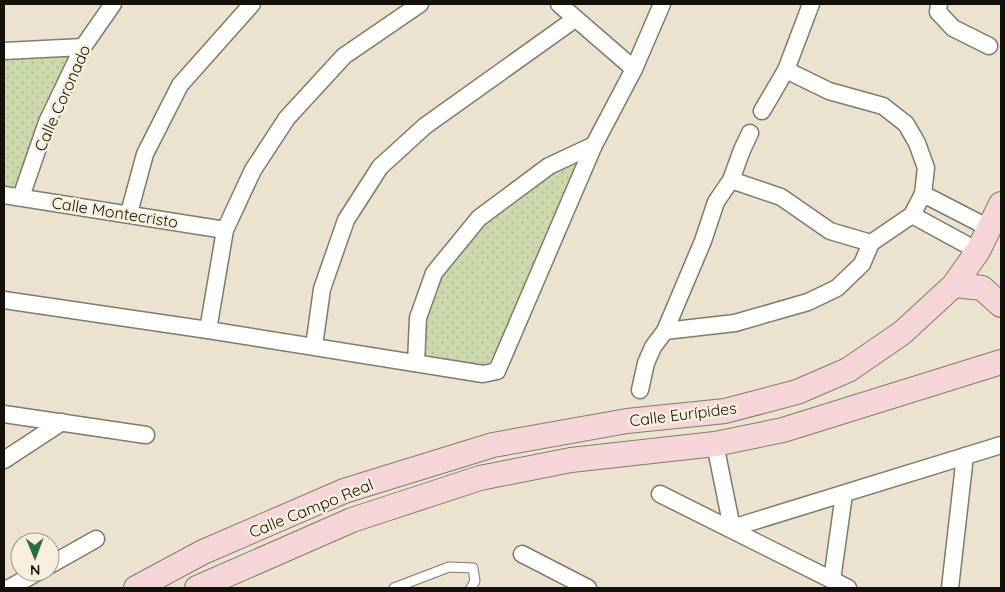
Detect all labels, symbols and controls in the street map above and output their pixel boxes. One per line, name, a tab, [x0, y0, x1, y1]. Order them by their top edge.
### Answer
street label: Calle Coronado	[30, 42, 94, 154]
street label: Calle Montecristo	[50, 192, 180, 232]
street label: Calle Eurípides	[628, 398, 738, 430]
street label: Calle Campo Real	[246, 474, 376, 542]
north arrow	[10, 532, 60, 582]
text: N	[30, 561, 41, 579]

